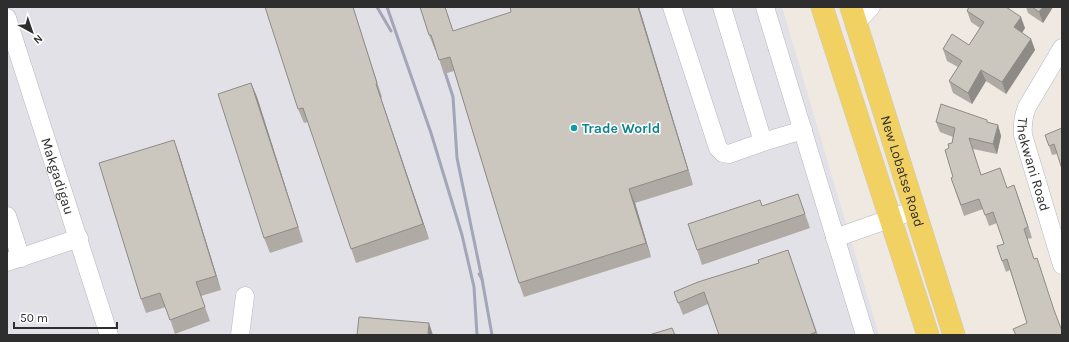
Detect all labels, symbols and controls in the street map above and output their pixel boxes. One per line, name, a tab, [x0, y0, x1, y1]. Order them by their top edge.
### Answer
north arrow	[12, 12, 52, 52]
text: N	[31, 32, 45, 47]
street label: New Lobatse Road	[877, 113, 928, 229]
street label: Thekwani Road	[1014, 116, 1053, 213]
place label: Trade World	[582, 120, 660, 137]
marker: Trade World	[569, 123, 579, 133]
street label: Makgadigau	[37, 136, 78, 217]
scale bar	[14, 304, 117, 330]
text: 50 m	[20, 311, 48, 325]

